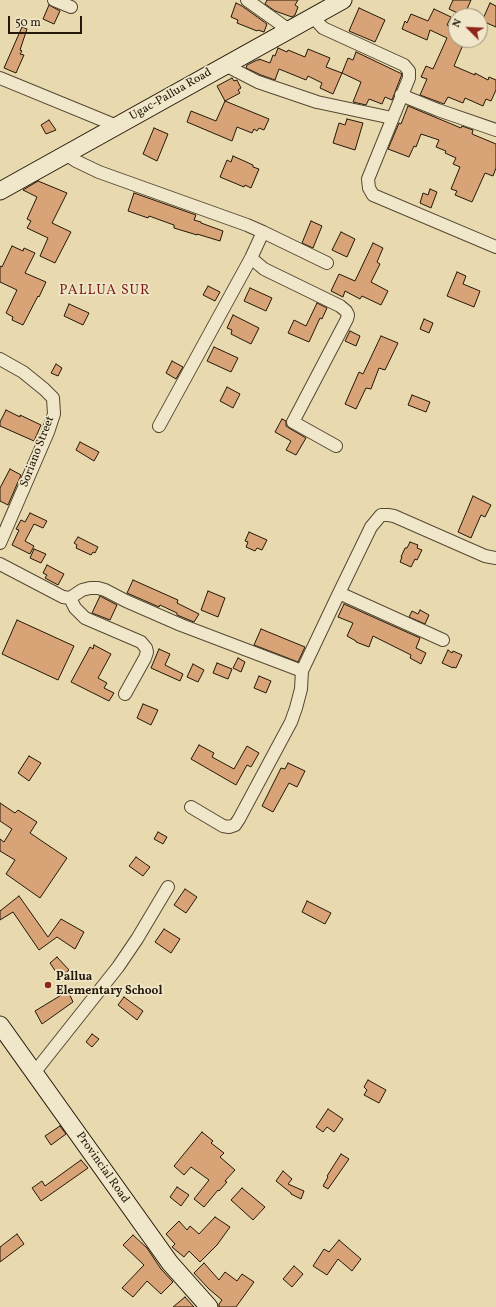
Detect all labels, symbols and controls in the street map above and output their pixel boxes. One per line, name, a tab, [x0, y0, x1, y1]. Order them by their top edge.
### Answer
scale bar	[10, 8, 84, 34]
north arrow	[448, 8, 488, 48]
text: 50 m	[15, 15, 41, 31]
text: N	[449, 17, 466, 30]
street label: Ugac-Pallua Road	[127, 66, 215, 124]
district label: PALLUA SUR	[59, 283, 151, 299]
street label: Soriano Street	[18, 414, 58, 490]
place label: Pallua Elementary School	[56, 971, 163, 999]
marker: Pallua Elementary School	[43, 980, 53, 990]
street label: Provincial Road	[72, 1130, 132, 1206]

